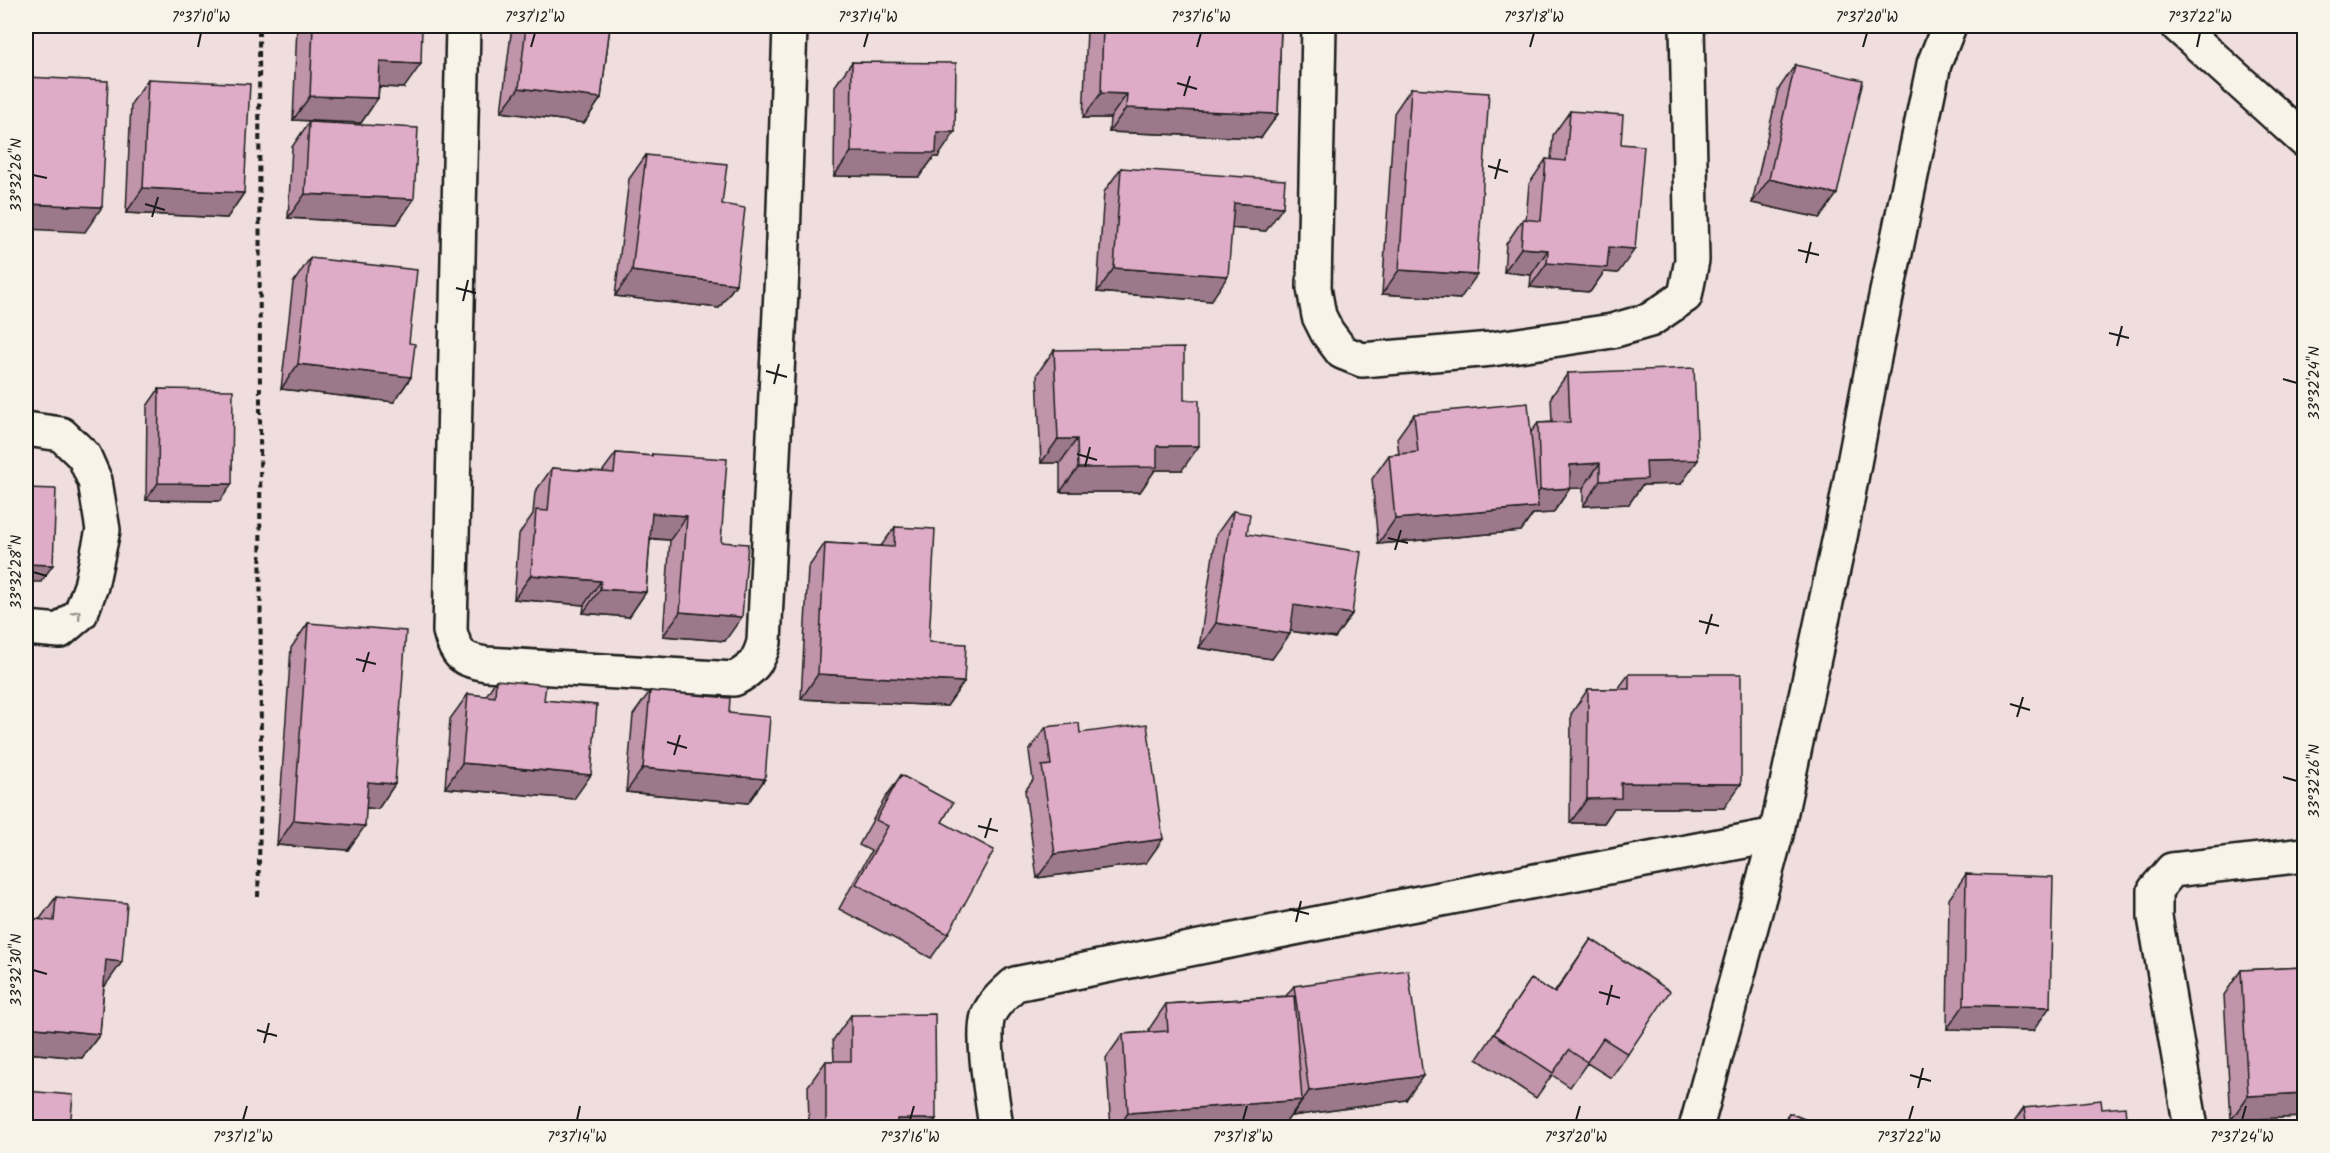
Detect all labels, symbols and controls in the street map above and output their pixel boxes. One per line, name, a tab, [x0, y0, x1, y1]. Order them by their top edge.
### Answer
text: 7°37'10"W	[172, 6, 231, 30]
text: 7°37'12"W	[505, 6, 565, 30]
text: 7°37'14"W	[838, 6, 898, 30]
text: 7°37'16"W	[1171, 6, 1231, 30]
text: 7°37'18"W	[1504, 6, 1564, 30]
text: 7°37'20"W	[1836, 6, 1899, 30]
text: 7°37'22"W	[2168, 6, 2232, 30]
text: 33°32'26"N	[5, 138, 29, 212]
text: 33°32'24"N	[2303, 346, 2327, 420]
text: 33°32'28"N	[5, 535, 29, 609]
one-way arrow	[69, 610, 80, 621]
text: 33°32'26"N	[2303, 744, 2327, 818]
text: 33°32'30"N	[5, 934, 29, 1006]
text: 7°37'12"W	[213, 1126, 273, 1150]
text: 7°37'14"W	[547, 1126, 607, 1150]
text: 7°37'16"W	[880, 1126, 940, 1150]
text: 7°37'18"W	[1213, 1126, 1273, 1150]
text: 7°37'20"W	[1545, 1126, 1608, 1150]
text: 7°37'22"W	[1877, 1126, 1941, 1150]
text: 7°37'24"W	[2210, 1126, 2274, 1150]

